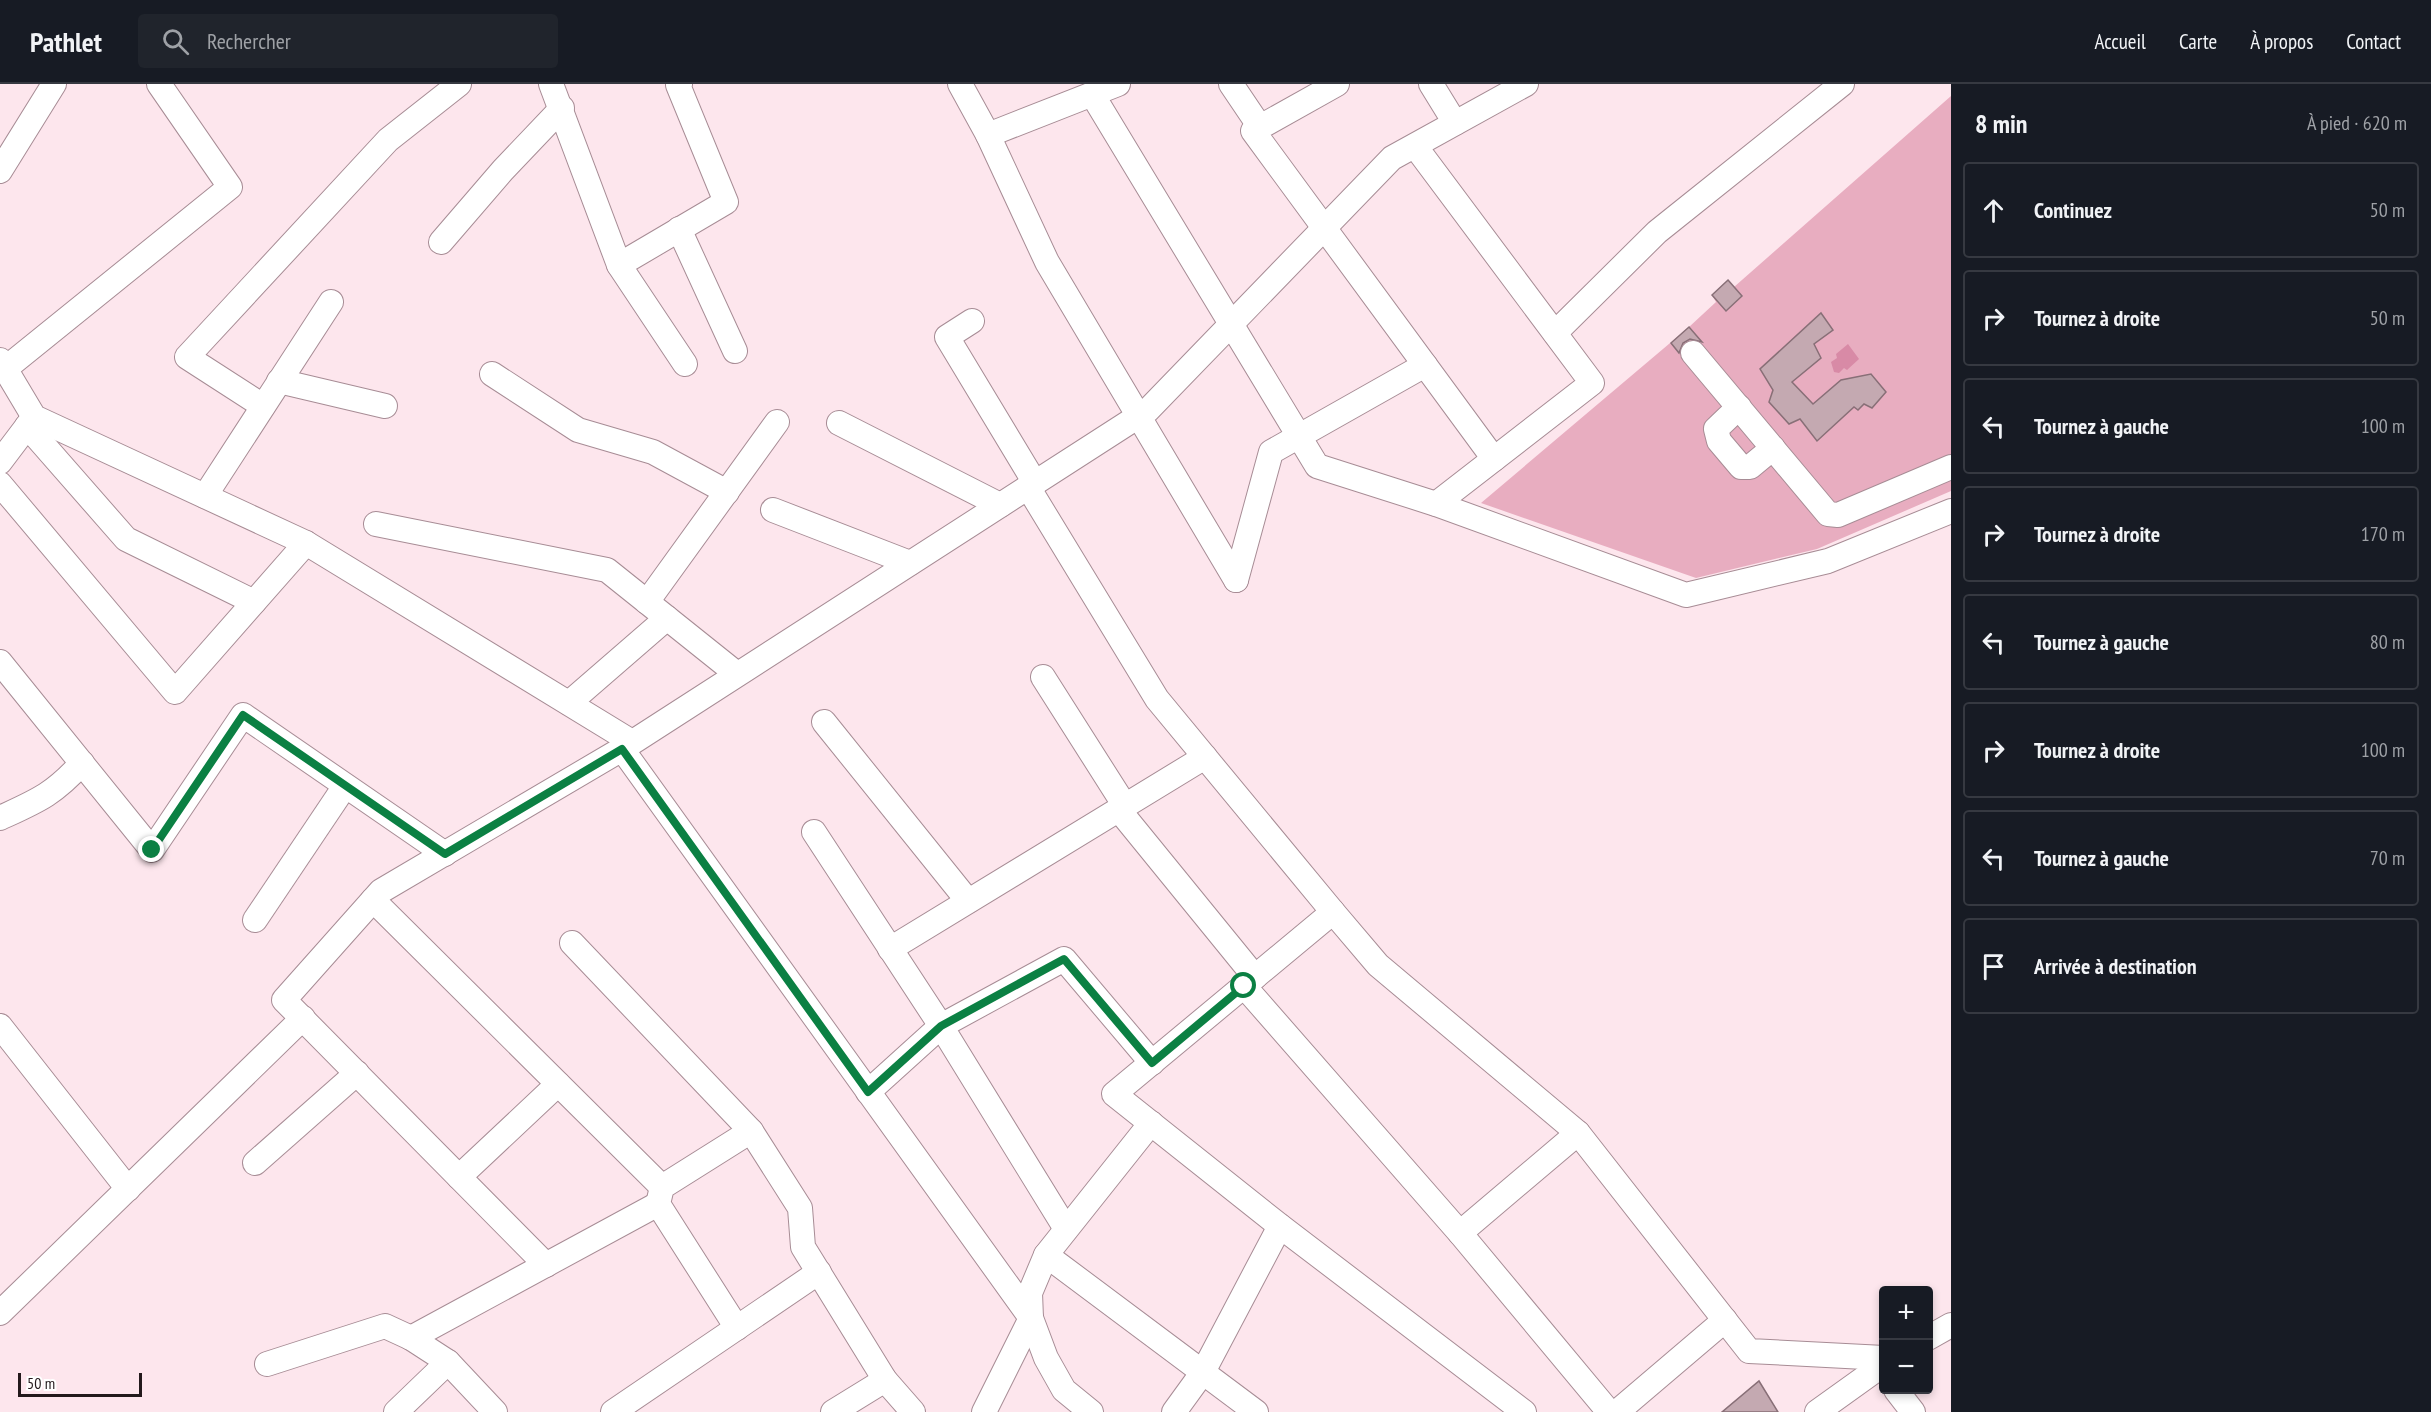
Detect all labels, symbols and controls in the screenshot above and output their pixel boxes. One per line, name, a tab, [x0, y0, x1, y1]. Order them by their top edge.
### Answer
search box	[138, 14, 558, 68]
text: Pathlet	[30, 23, 102, 60]
icon: search	[159, 25, 192, 58]
text: Rechercher	[207, 27, 291, 55]
text: Accueil	[2094, 28, 2146, 55]
text: Carte	[2179, 28, 2217, 55]
text: À propos	[2250, 28, 2313, 55]
text: Contact	[2346, 28, 2401, 55]
text: 8 min	[1975, 107, 2028, 140]
text: À pied · 620 m	[2307, 110, 2407, 136]
icon: ahead	[1977, 194, 2010, 227]
text: Continuez	[2034, 196, 2112, 224]
text: 50 m	[2370, 197, 2405, 223]
icon: right	[1977, 302, 2010, 335]
text: Tournez à droite	[2034, 304, 2160, 332]
text: 50 m	[2370, 305, 2405, 331]
icon: left	[1977, 410, 2010, 443]
text: Tournez à gauche	[2034, 412, 2169, 440]
text: 100 m	[2361, 413, 2405, 439]
icon: right	[1977, 518, 2010, 551]
text: Tournez à droite	[2034, 520, 2160, 548]
text: 170 m	[2361, 521, 2405, 547]
icon: left	[1977, 626, 2010, 659]
text: Tournez à gauche	[2034, 628, 2169, 656]
text: 80 m	[2370, 629, 2405, 655]
icon: right	[1977, 734, 2010, 767]
text: Tournez à droite	[2034, 736, 2160, 764]
text: 100 m	[2361, 737, 2405, 763]
route end	[138, 836, 164, 862]
icon: left	[1977, 842, 2010, 875]
text: Tournez à gauche	[2034, 844, 2169, 872]
text: 70 m	[2370, 845, 2405, 871]
icon: arrive	[1977, 950, 2010, 983]
text: Arrivée à destination	[2034, 952, 2197, 980]
route start	[1230, 972, 1256, 998]
map controls	[1879, 1286, 1933, 1394]
button: +	[1879, 1286, 1933, 1340]
button: −	[1879, 1340, 1933, 1394]
scale bar	[18, 1370, 142, 1398]
text: 50 m	[27, 1373, 55, 1393]

